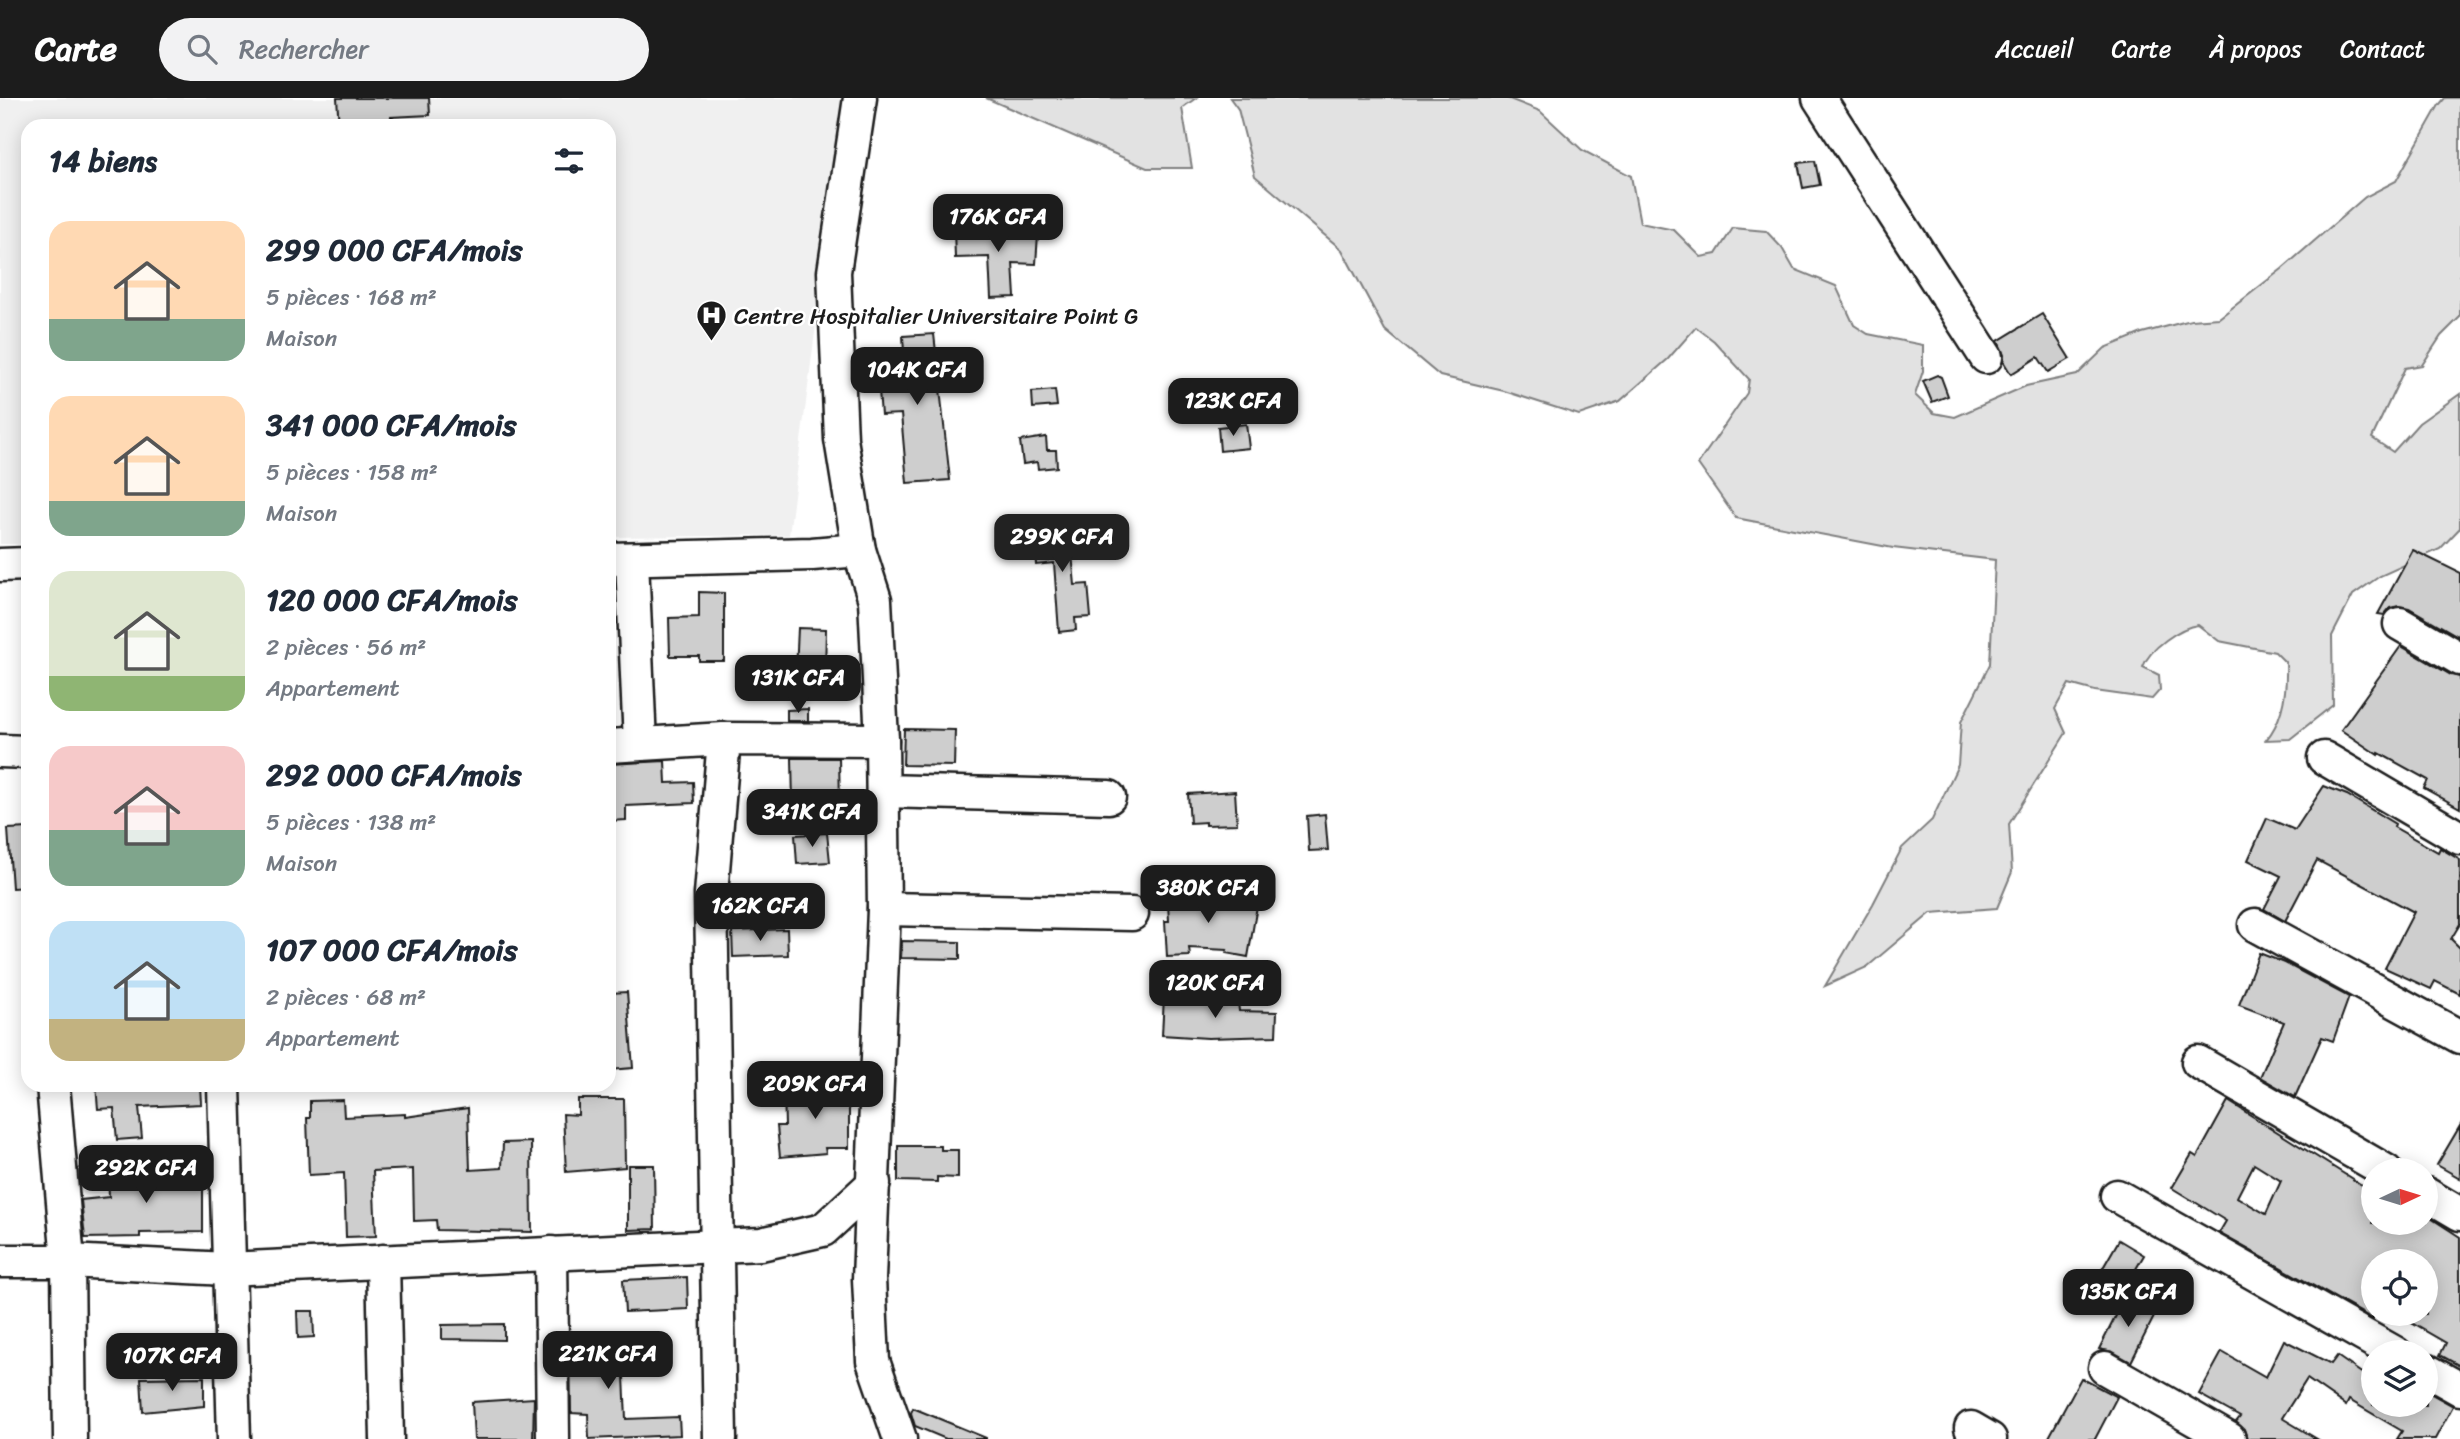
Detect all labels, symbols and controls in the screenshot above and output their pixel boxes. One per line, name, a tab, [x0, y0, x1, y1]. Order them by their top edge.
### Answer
search box	[159, 18, 649, 81]
text: Carte	[35, 20, 117, 78]
text: Rechercher	[239, 26, 369, 72]
text: Accueil	[1995, 28, 2074, 70]
text: Carte	[2112, 28, 2171, 70]
text: À propos	[2209, 28, 2302, 70]
text: Contact	[2340, 28, 2425, 70]
icon: search	[183, 30, 221, 68]
text: 14 biens	[49, 134, 157, 188]
icon: filters	[550, 142, 588, 180]
pin: 176K CFA	[926, 194, 1070, 254]
text: 176K CFA	[949, 196, 1047, 237]
text: 299 000 CFA/mois	[266, 223, 523, 277]
icon: home	[105, 249, 189, 333]
text: 5 pièces · 168 m²	[266, 277, 437, 318]
place label: Centre Hospitalier Universitaire Point G	[734, 296, 1139, 337]
hospital icon: Centre Hospitalier Universitaire Point G	[694, 299, 728, 343]
text: Maison	[266, 318, 337, 359]
pin: 104K CFA	[845, 348, 989, 407]
text: 104K CFA	[867, 349, 967, 390]
pin: 123K CFA	[1161, 378, 1305, 438]
text: 123K CFA	[1184, 380, 1282, 421]
text: 341 000 CFA/mois	[266, 398, 517, 452]
icon: home	[105, 424, 189, 508]
text: 5 pièces · 158 m²	[266, 452, 438, 493]
text: Maison	[266, 493, 337, 534]
pin: 299K CFA	[990, 514, 1134, 574]
text: 299K CFA	[1010, 516, 1114, 557]
text: 120 000 CFA/mois	[266, 573, 518, 627]
icon: home	[105, 599, 189, 683]
text: 2 pièces · 56 m²	[266, 627, 426, 668]
pin: 131K CFA	[726, 656, 870, 715]
text: 131K CFA	[751, 657, 845, 698]
text: Appartement	[266, 668, 400, 709]
text: 292 000 CFA/mois	[266, 748, 522, 802]
icon: home	[105, 774, 189, 858]
pin: 341K CFA	[740, 790, 884, 849]
text: 341K CFA	[763, 791, 861, 832]
text: 5 pièces · 138 m²	[266, 802, 436, 843]
text: Maison	[266, 843, 337, 884]
pin: 380K CFA	[1136, 866, 1280, 925]
text: 380K CFA	[1157, 867, 1259, 908]
pin: 162K CFA	[688, 884, 832, 943]
text: 162K CFA	[711, 885, 809, 926]
text: 107 000 CFA/mois	[266, 923, 517, 977]
icon: home	[105, 949, 189, 1033]
pin: 120K CFA	[1143, 960, 1287, 1020]
text: 120K CFA	[1165, 962, 1265, 1003]
text: 2 pièces · 68 m²	[266, 977, 426, 1018]
text: Appartement	[266, 1018, 400, 1059]
pin: 209K CFA	[743, 1062, 887, 1121]
text: 209K CFA	[763, 1063, 867, 1104]
pin: 292K CFA	[74, 1146, 218, 1205]
text: 292K CFA	[95, 1147, 197, 1188]
north arrow	[2361, 1158, 2438, 1236]
map controls	[2361, 1158, 2438, 1417]
button: locate	[2361, 1249, 2438, 1326]
pin: 135K CFA	[2056, 1270, 2200, 1329]
text: 135K CFA	[2079, 1271, 2177, 1312]
pin: 221K CFA	[536, 1332, 680, 1391]
text: 221K CFA	[559, 1333, 657, 1374]
pin: 107K CFA	[100, 1334, 244, 1393]
text: 107K CFA	[122, 1335, 222, 1376]
button: layers	[2361, 1340, 2438, 1417]

